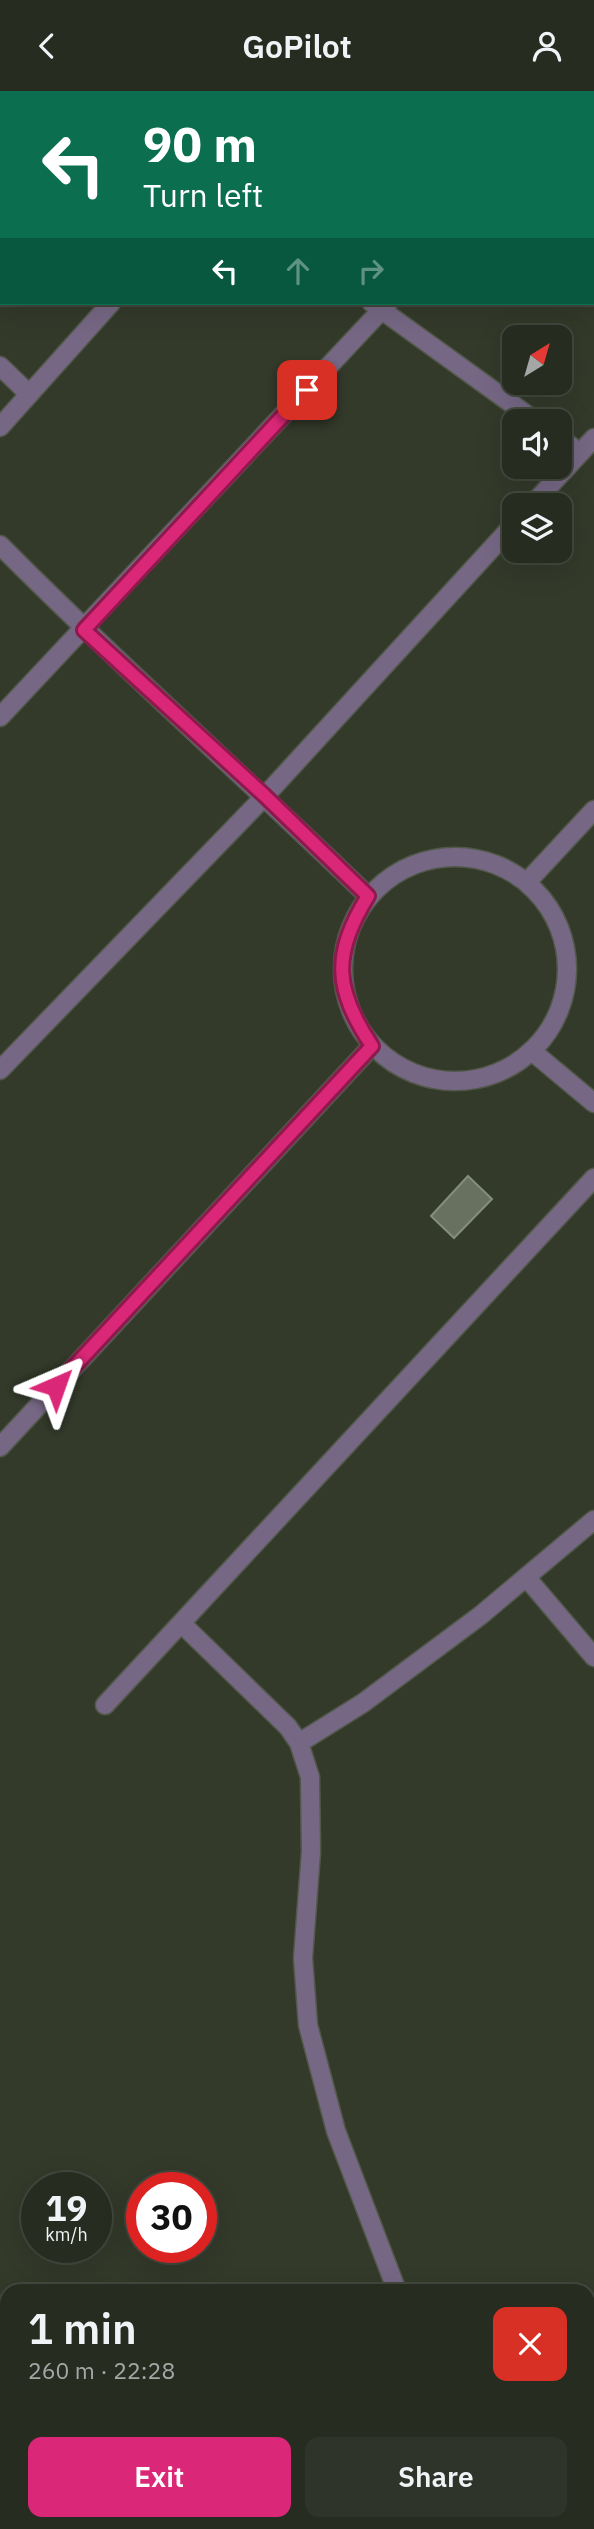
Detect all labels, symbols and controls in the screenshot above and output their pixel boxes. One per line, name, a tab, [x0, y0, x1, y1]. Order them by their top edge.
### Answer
text: GoPilot	[242, 25, 352, 67]
icon: back	[28, 27, 66, 65]
icon: person	[528, 27, 566, 65]
text: 90 m	[143, 112, 257, 175]
icon: left	[28, 119, 119, 210]
text: Turn left	[143, 174, 263, 216]
icon: left	[206, 252, 244, 290]
icon: ahead	[279, 252, 317, 290]
icon: right	[352, 252, 390, 290]
north arrow	[502, 325, 572, 395]
map controls	[502, 325, 572, 563]
pin	[277, 360, 337, 420]
icon: arrive	[288, 371, 326, 409]
button: sound	[502, 409, 572, 479]
button: layers	[502, 493, 572, 563]
position arrow	[19, 1349, 93, 1423]
speed limit sign: 30	[126, 2172, 217, 2263]
text: 19	[45, 2185, 88, 2231]
text: km/h	[45, 2223, 88, 2246]
text: 1 min	[28, 2301, 137, 2356]
button: close	[493, 2307, 567, 2381]
text: 260 m · 22:28	[28, 2355, 175, 2385]
button: Exit	[28, 2437, 291, 2517]
button: Share	[305, 2437, 567, 2517]

